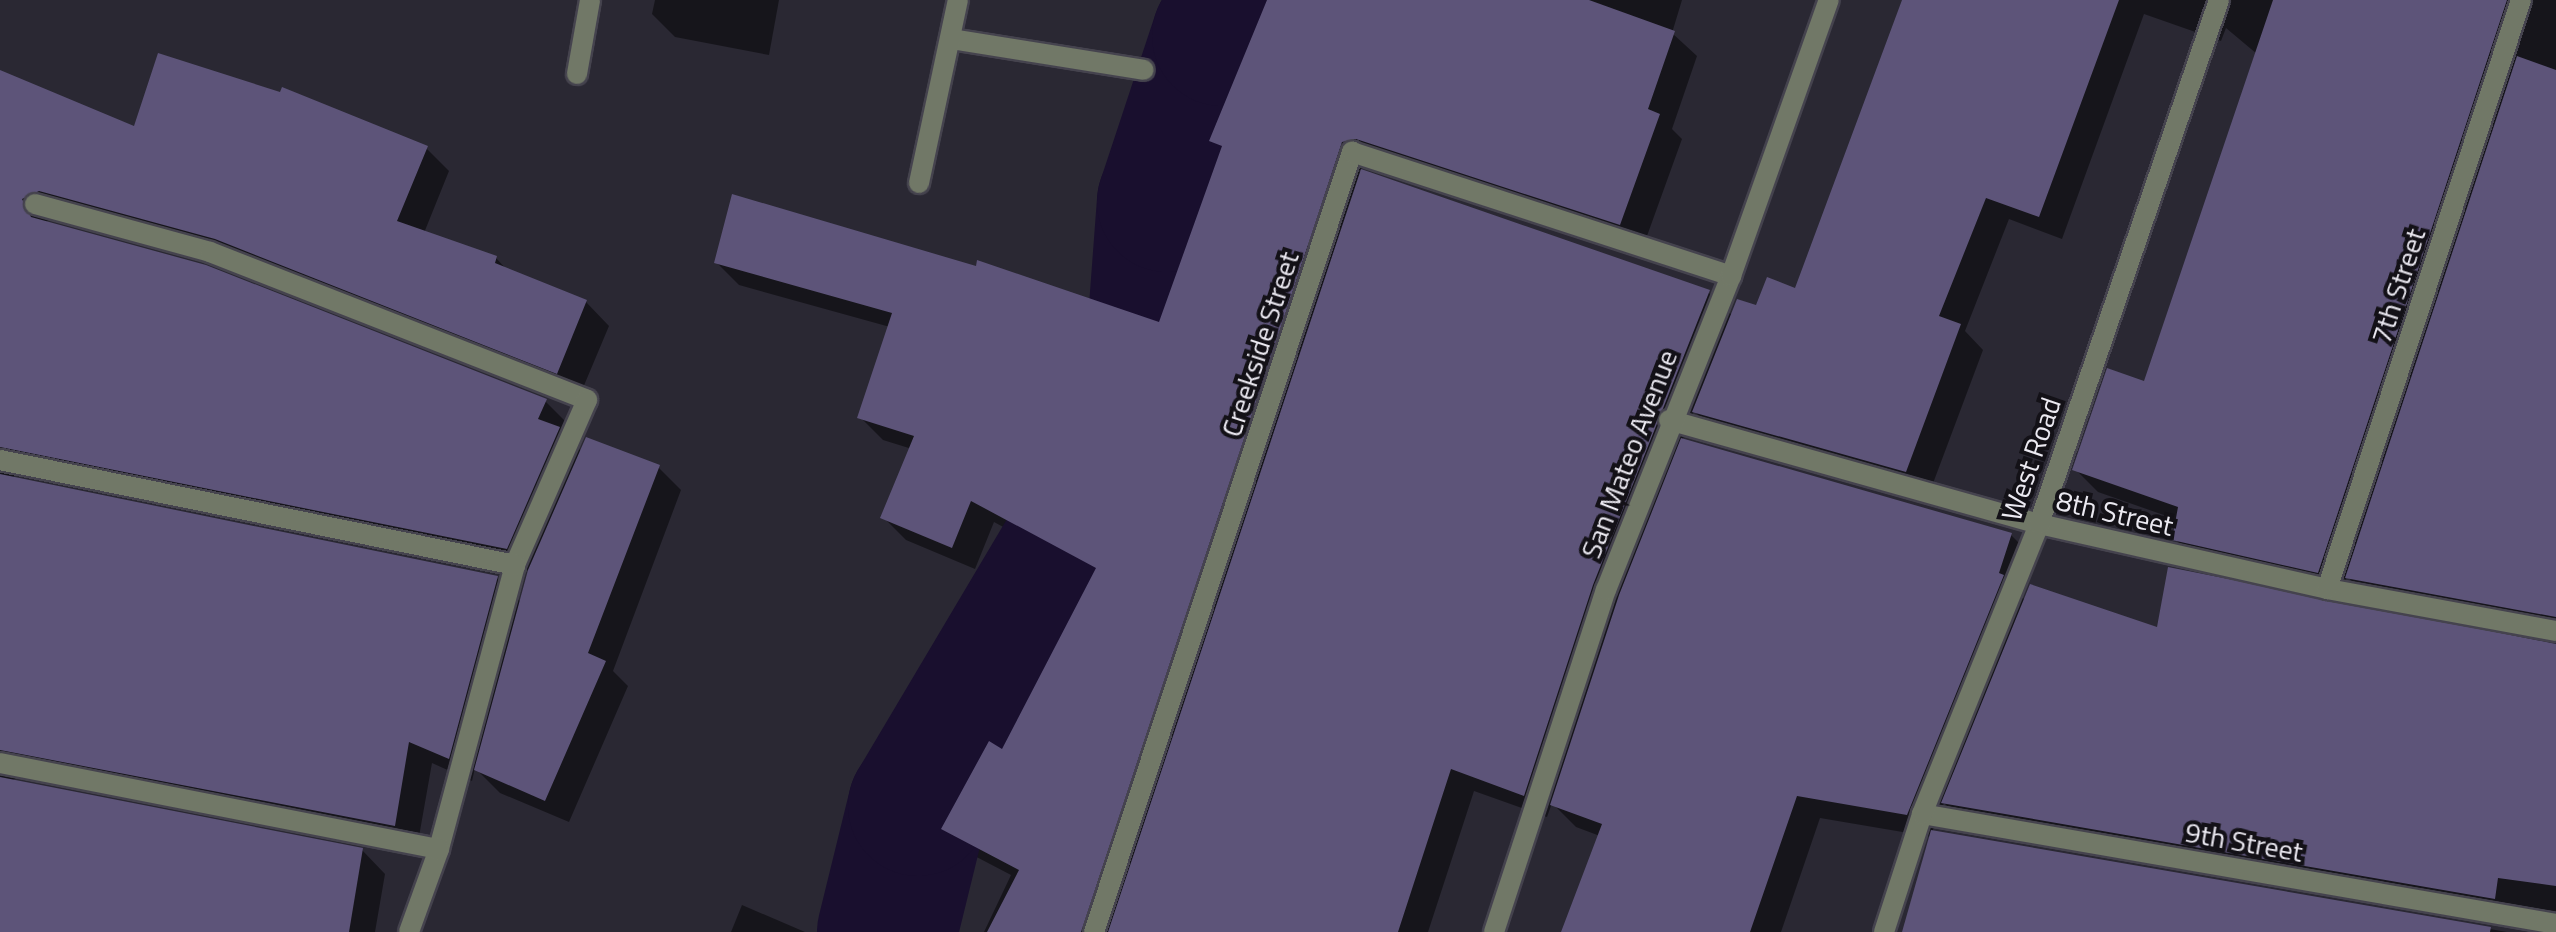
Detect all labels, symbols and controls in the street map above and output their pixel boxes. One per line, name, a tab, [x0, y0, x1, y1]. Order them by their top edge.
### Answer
street label: 7th Street	[2364, 224, 2432, 348]
street label: Creekside Street	[1214, 247, 1306, 441]
street label: San Mateo Avenue	[1574, 345, 1684, 563]
street label: West Road	[1994, 393, 2068, 525]
street label: 8th Street	[2053, 483, 2177, 543]
street label: 9th Street	[2183, 815, 2305, 869]

